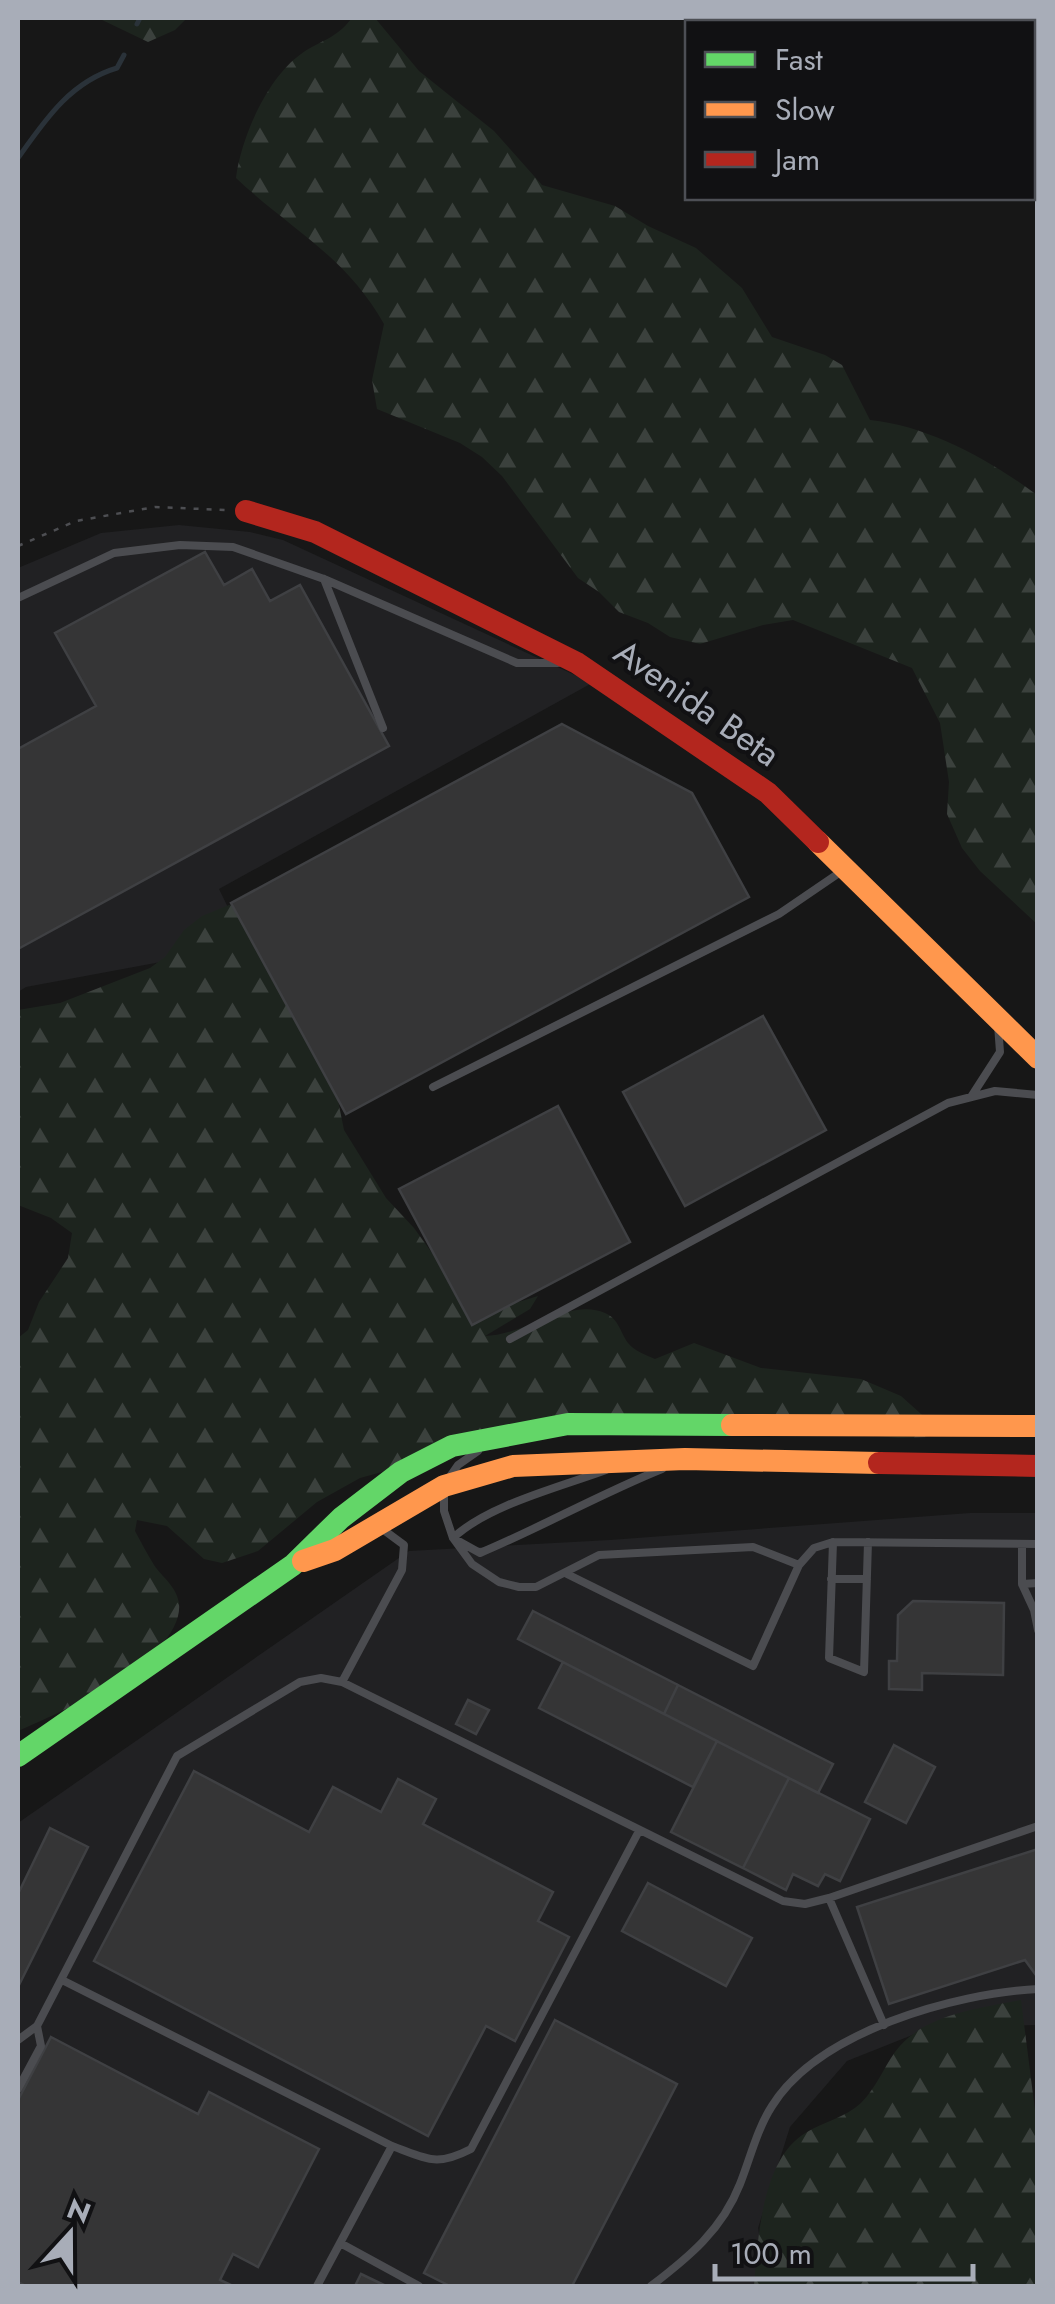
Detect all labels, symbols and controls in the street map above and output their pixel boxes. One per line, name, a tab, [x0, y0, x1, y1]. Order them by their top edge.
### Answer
legend	[685, 20, 1035, 200]
text: Fast	[775, 38, 824, 81]
text: Slow	[775, 88, 835, 131]
text: Jam	[771, 138, 820, 181]
street label: Avenida Beta	[604, 628, 790, 778]
north arrow	[20, 2184, 120, 2284]
text: N	[61, 2188, 97, 2234]
scale bar	[715, 2219, 972, 2281]
text: 100 m	[730, 2232, 812, 2275]

